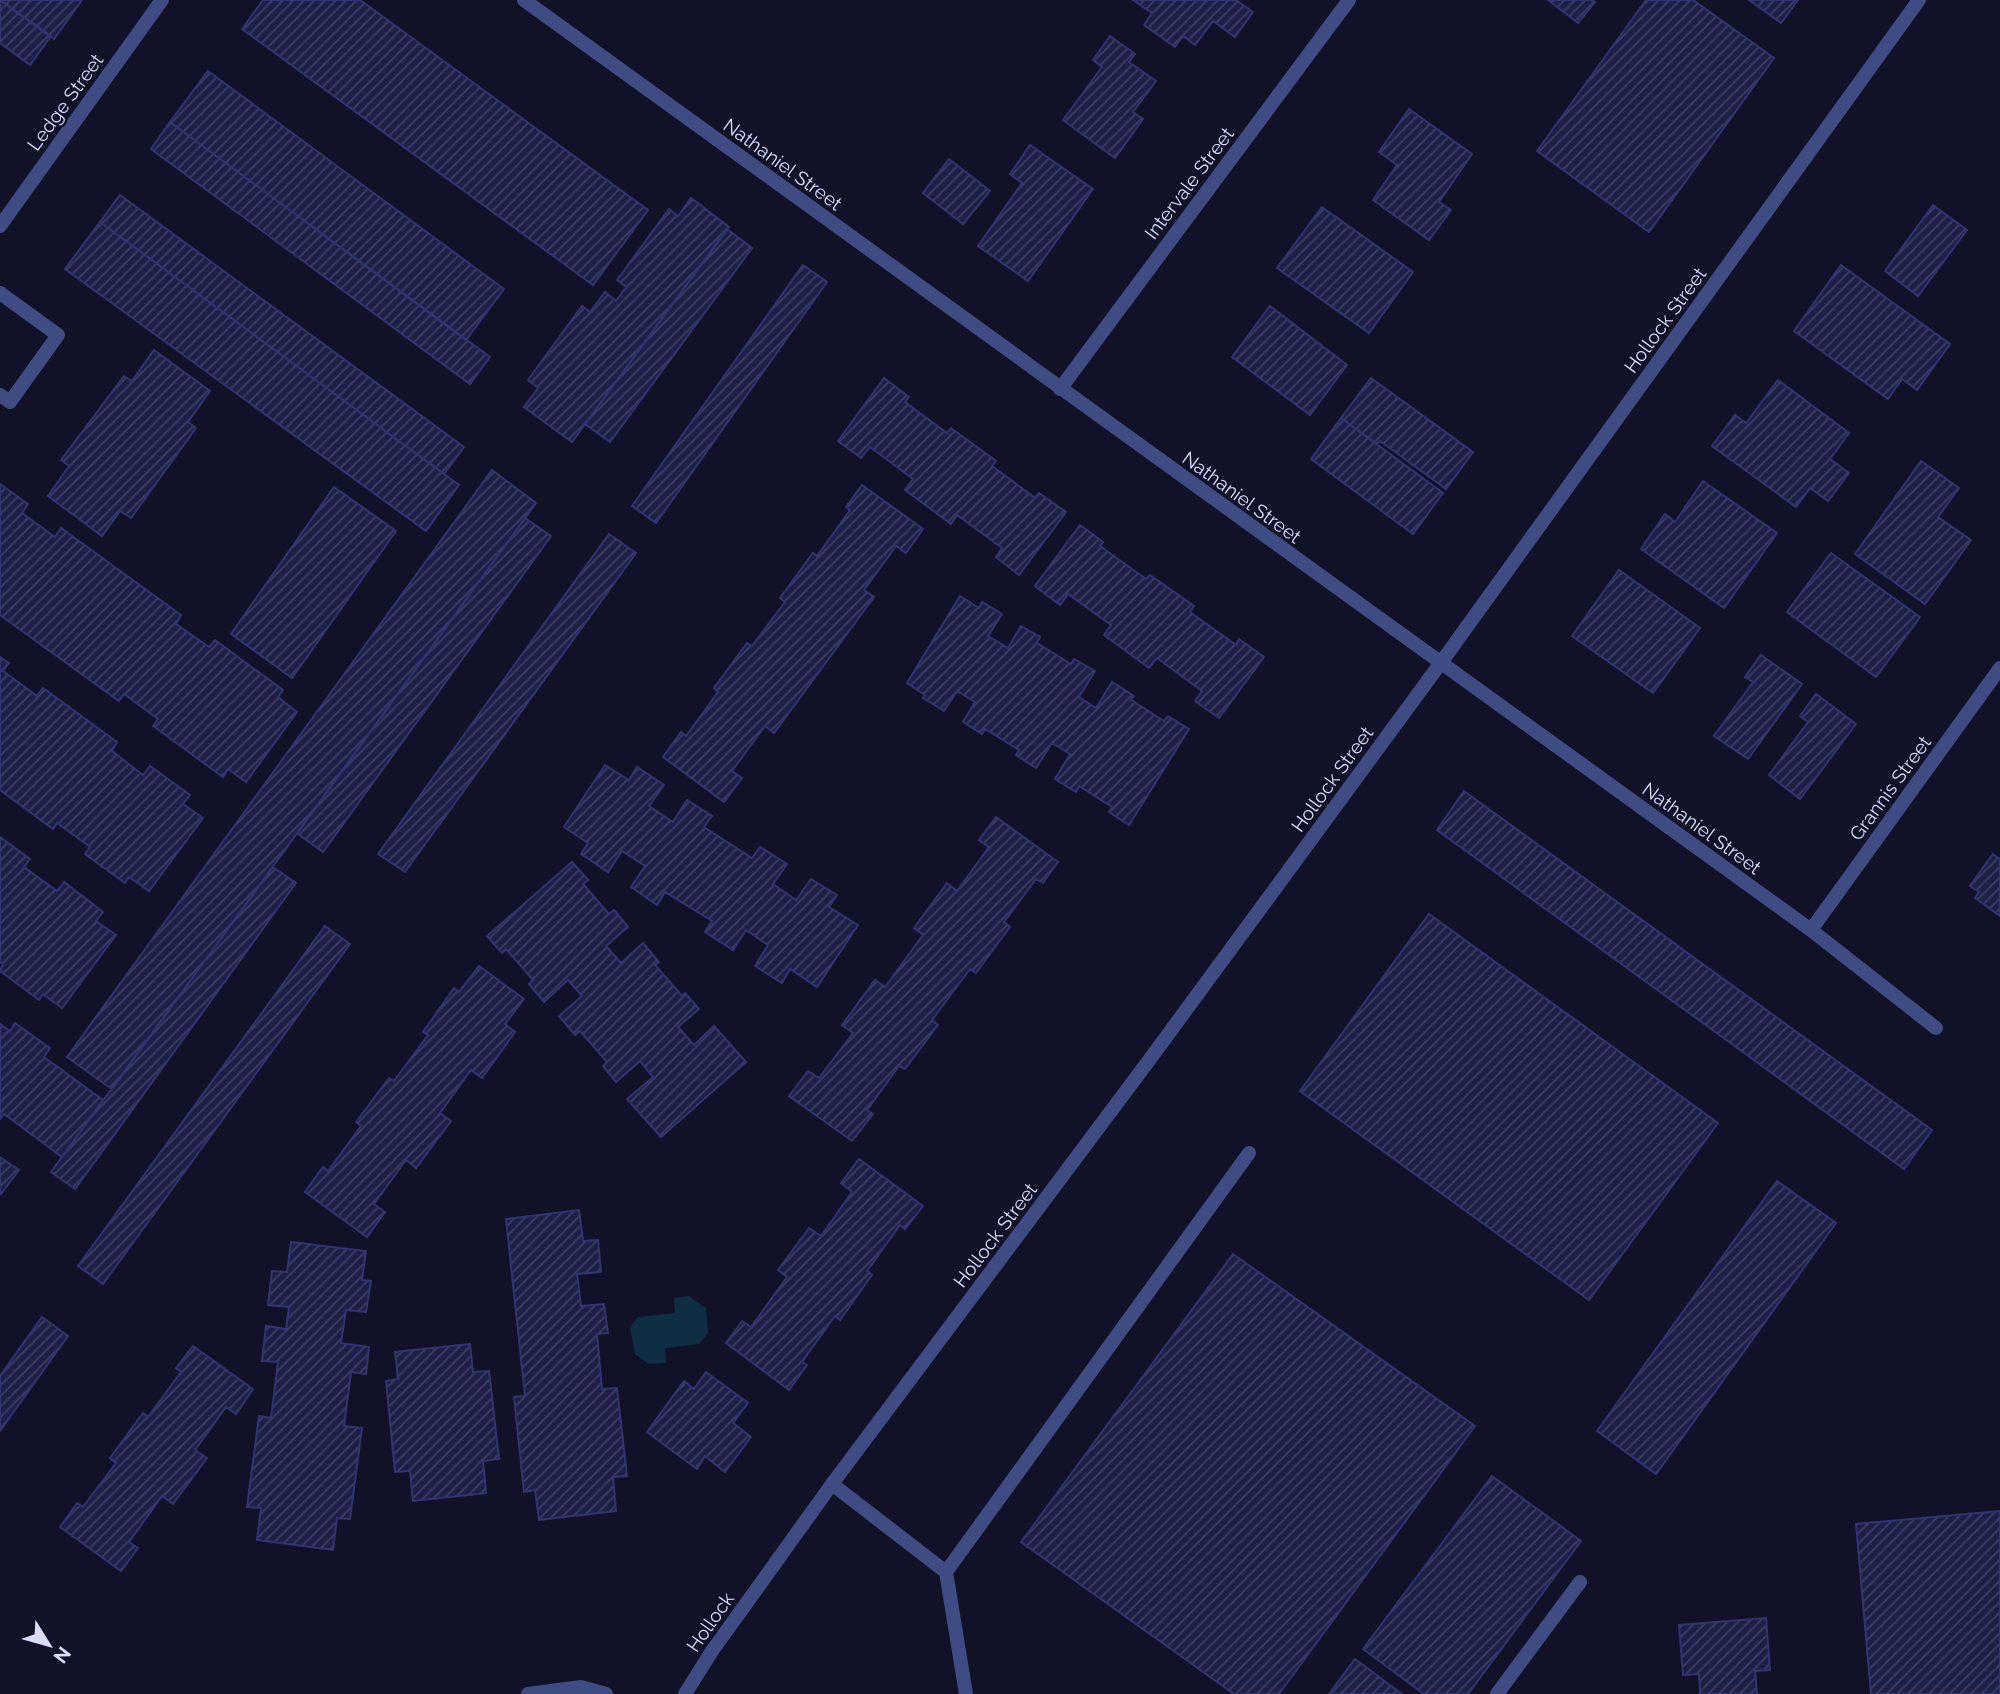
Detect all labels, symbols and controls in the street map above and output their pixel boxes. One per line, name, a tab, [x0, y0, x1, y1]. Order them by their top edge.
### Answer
street label: Ledge Street	[23, 49, 108, 155]
street label: Nathaniel Street	[719, 114, 847, 215]
street label: Intervale Street	[1140, 122, 1238, 243]
street label: Hollock Street	[1619, 263, 1711, 377]
street label: Nathaniel Street	[1178, 447, 1306, 548]
street label: Hollock Street	[1286, 722, 1378, 836]
street label: Grannis Street	[1845, 731, 1936, 844]
street label: Nathaniel Street	[1638, 778, 1766, 879]
street label: Hollock Street	[949, 1178, 1042, 1291]
street label: Hollock	[682, 1588, 738, 1656]
north arrow	[14, 1610, 84, 1680]
text: N	[49, 1643, 76, 1668]

